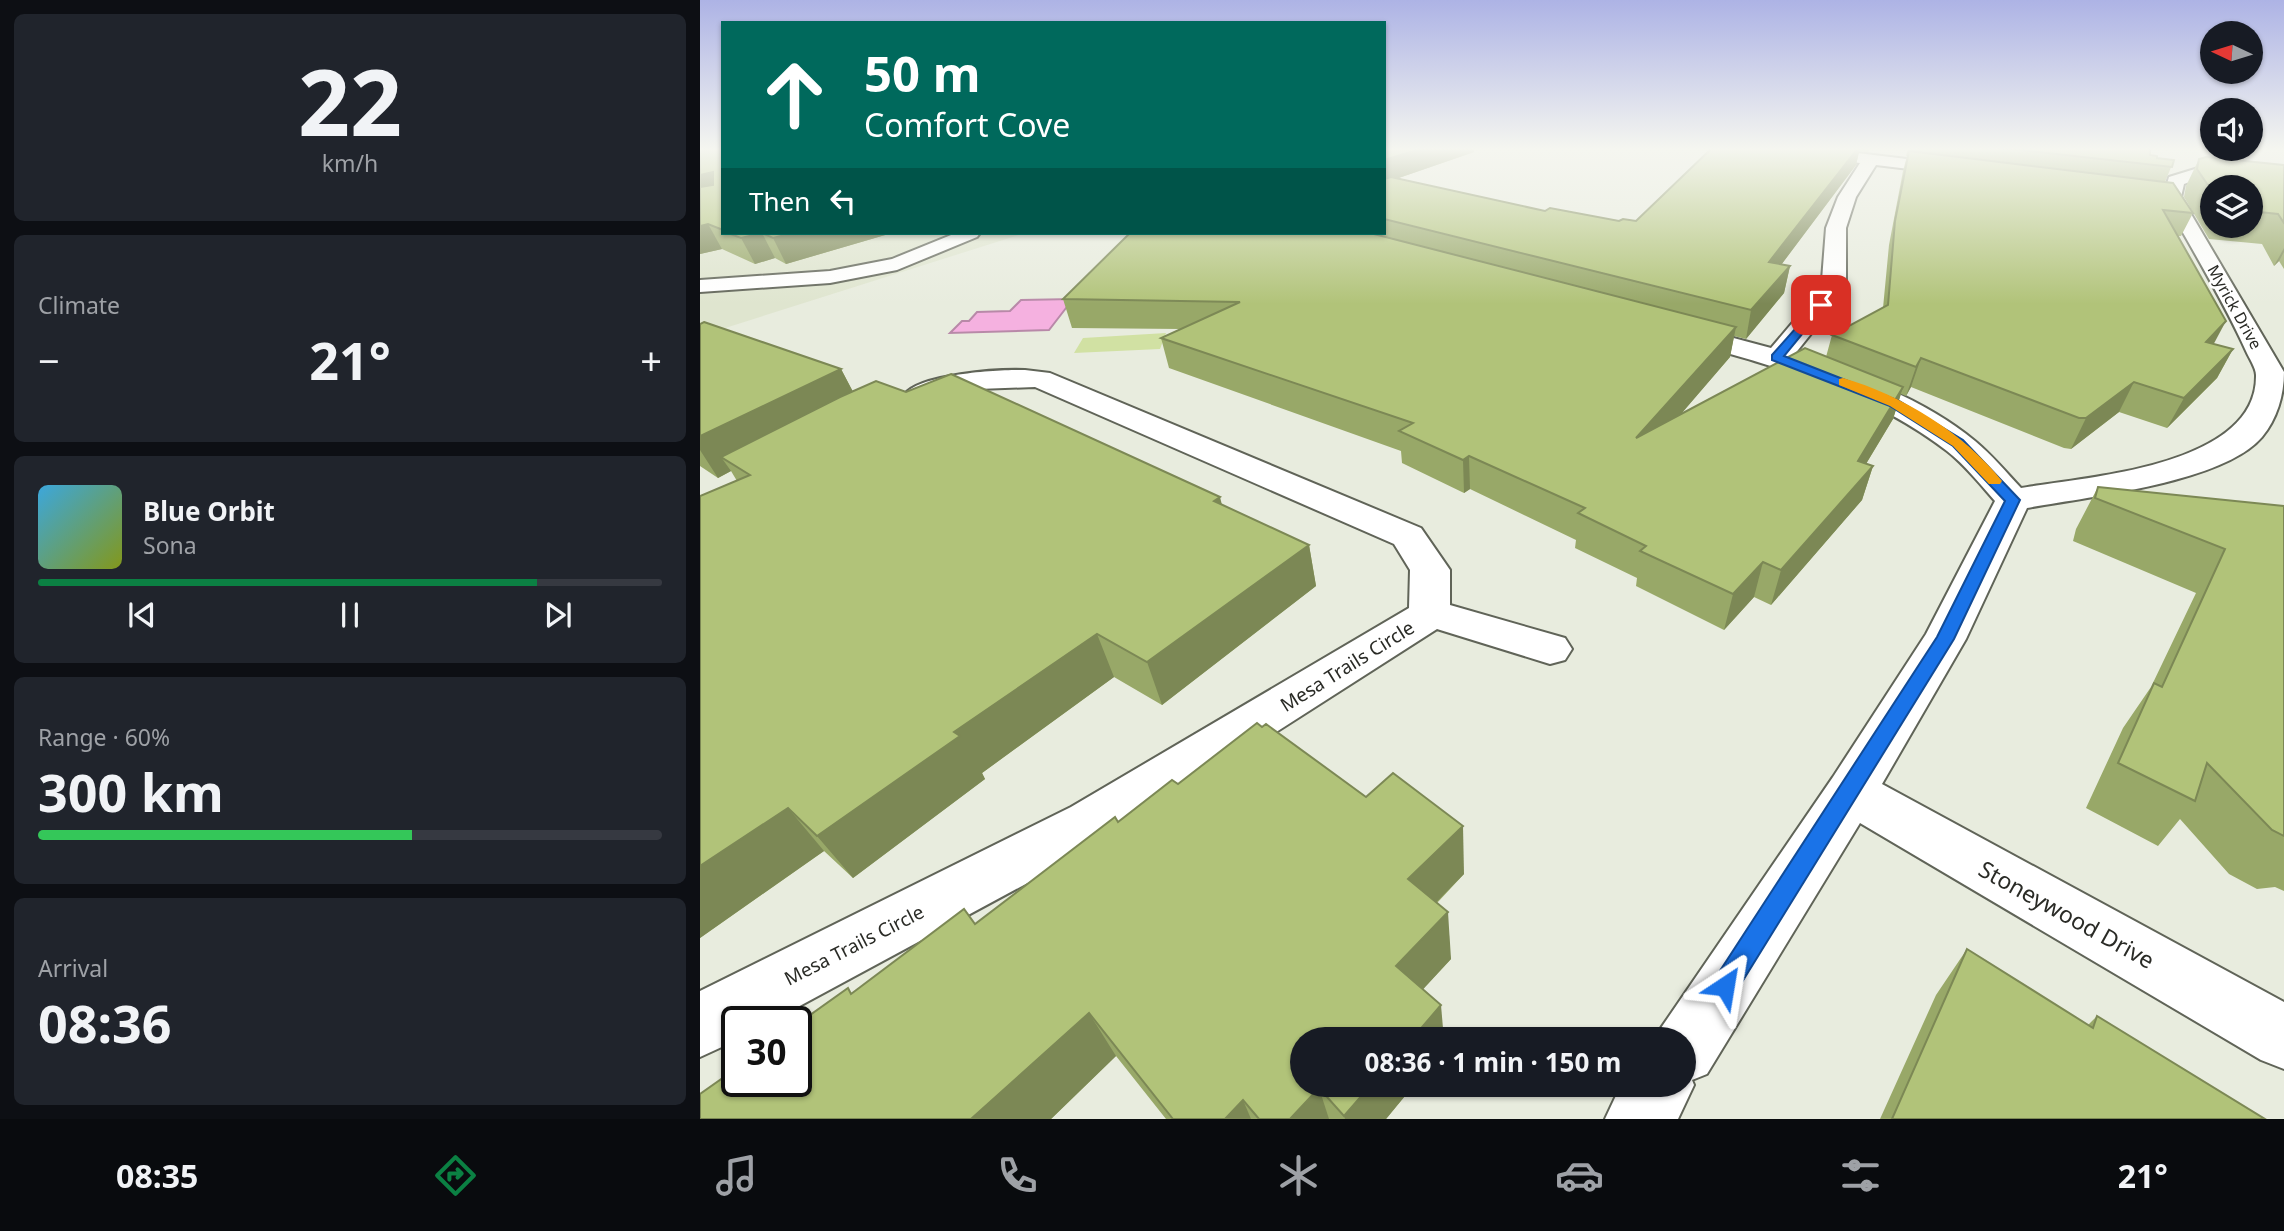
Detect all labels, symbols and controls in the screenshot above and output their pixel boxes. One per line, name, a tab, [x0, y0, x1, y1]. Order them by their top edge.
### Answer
north arrow	[2200, 21, 2263, 84]
map controls	[2200, 21, 2263, 238]
text: 22	[298, 39, 402, 163]
text: 50 m	[864, 40, 981, 106]
icon: ahead	[749, 49, 840, 140]
button: sound	[2200, 98, 2263, 161]
text: Comfort Cove	[864, 103, 1070, 146]
text: km/h	[322, 147, 378, 179]
button: layers	[2200, 175, 2263, 238]
icon: left	[824, 182, 862, 220]
text: Then	[749, 183, 810, 219]
street label: Myrick Drive	[2203, 261, 2267, 353]
pin	[1791, 275, 1851, 335]
icon: arrive	[1802, 286, 1840, 324]
text: Climate	[38, 289, 120, 321]
text: 21°	[309, 324, 391, 395]
text: −	[38, 334, 60, 386]
text: +	[640, 334, 662, 386]
text: Blue Orbit	[143, 493, 275, 529]
text: Sona	[143, 529, 197, 561]
icon: previous	[123, 596, 161, 634]
icon: pause	[331, 596, 369, 634]
icon: next	[539, 596, 577, 634]
street label: Mesa Trails Circle	[1275, 614, 1419, 718]
text: Range · 60%	[38, 721, 170, 753]
text: 300 km	[38, 756, 224, 827]
street label: Stoneywood Drive	[1973, 852, 2161, 976]
street label: Mesa Trails Circle	[780, 899, 928, 991]
position arrow	[1688, 949, 1762, 1023]
text: Arrival	[38, 952, 108, 984]
text: 08:36	[38, 987, 172, 1058]
speed limit sign: 30	[721, 1006, 812, 1097]
text: 08:36 · 1 min · 150 m	[1365, 1044, 1621, 1080]
icon: directions	[431, 1151, 480, 1200]
icon: music	[712, 1151, 761, 1200]
icon: phone	[993, 1151, 1042, 1200]
icon: climate	[1274, 1151, 1323, 1200]
icon: car	[1555, 1151, 1604, 1200]
icon: filters	[1836, 1151, 1885, 1200]
text: 08:35	[116, 1154, 198, 1197]
text: 21°	[2118, 1154, 2168, 1197]

